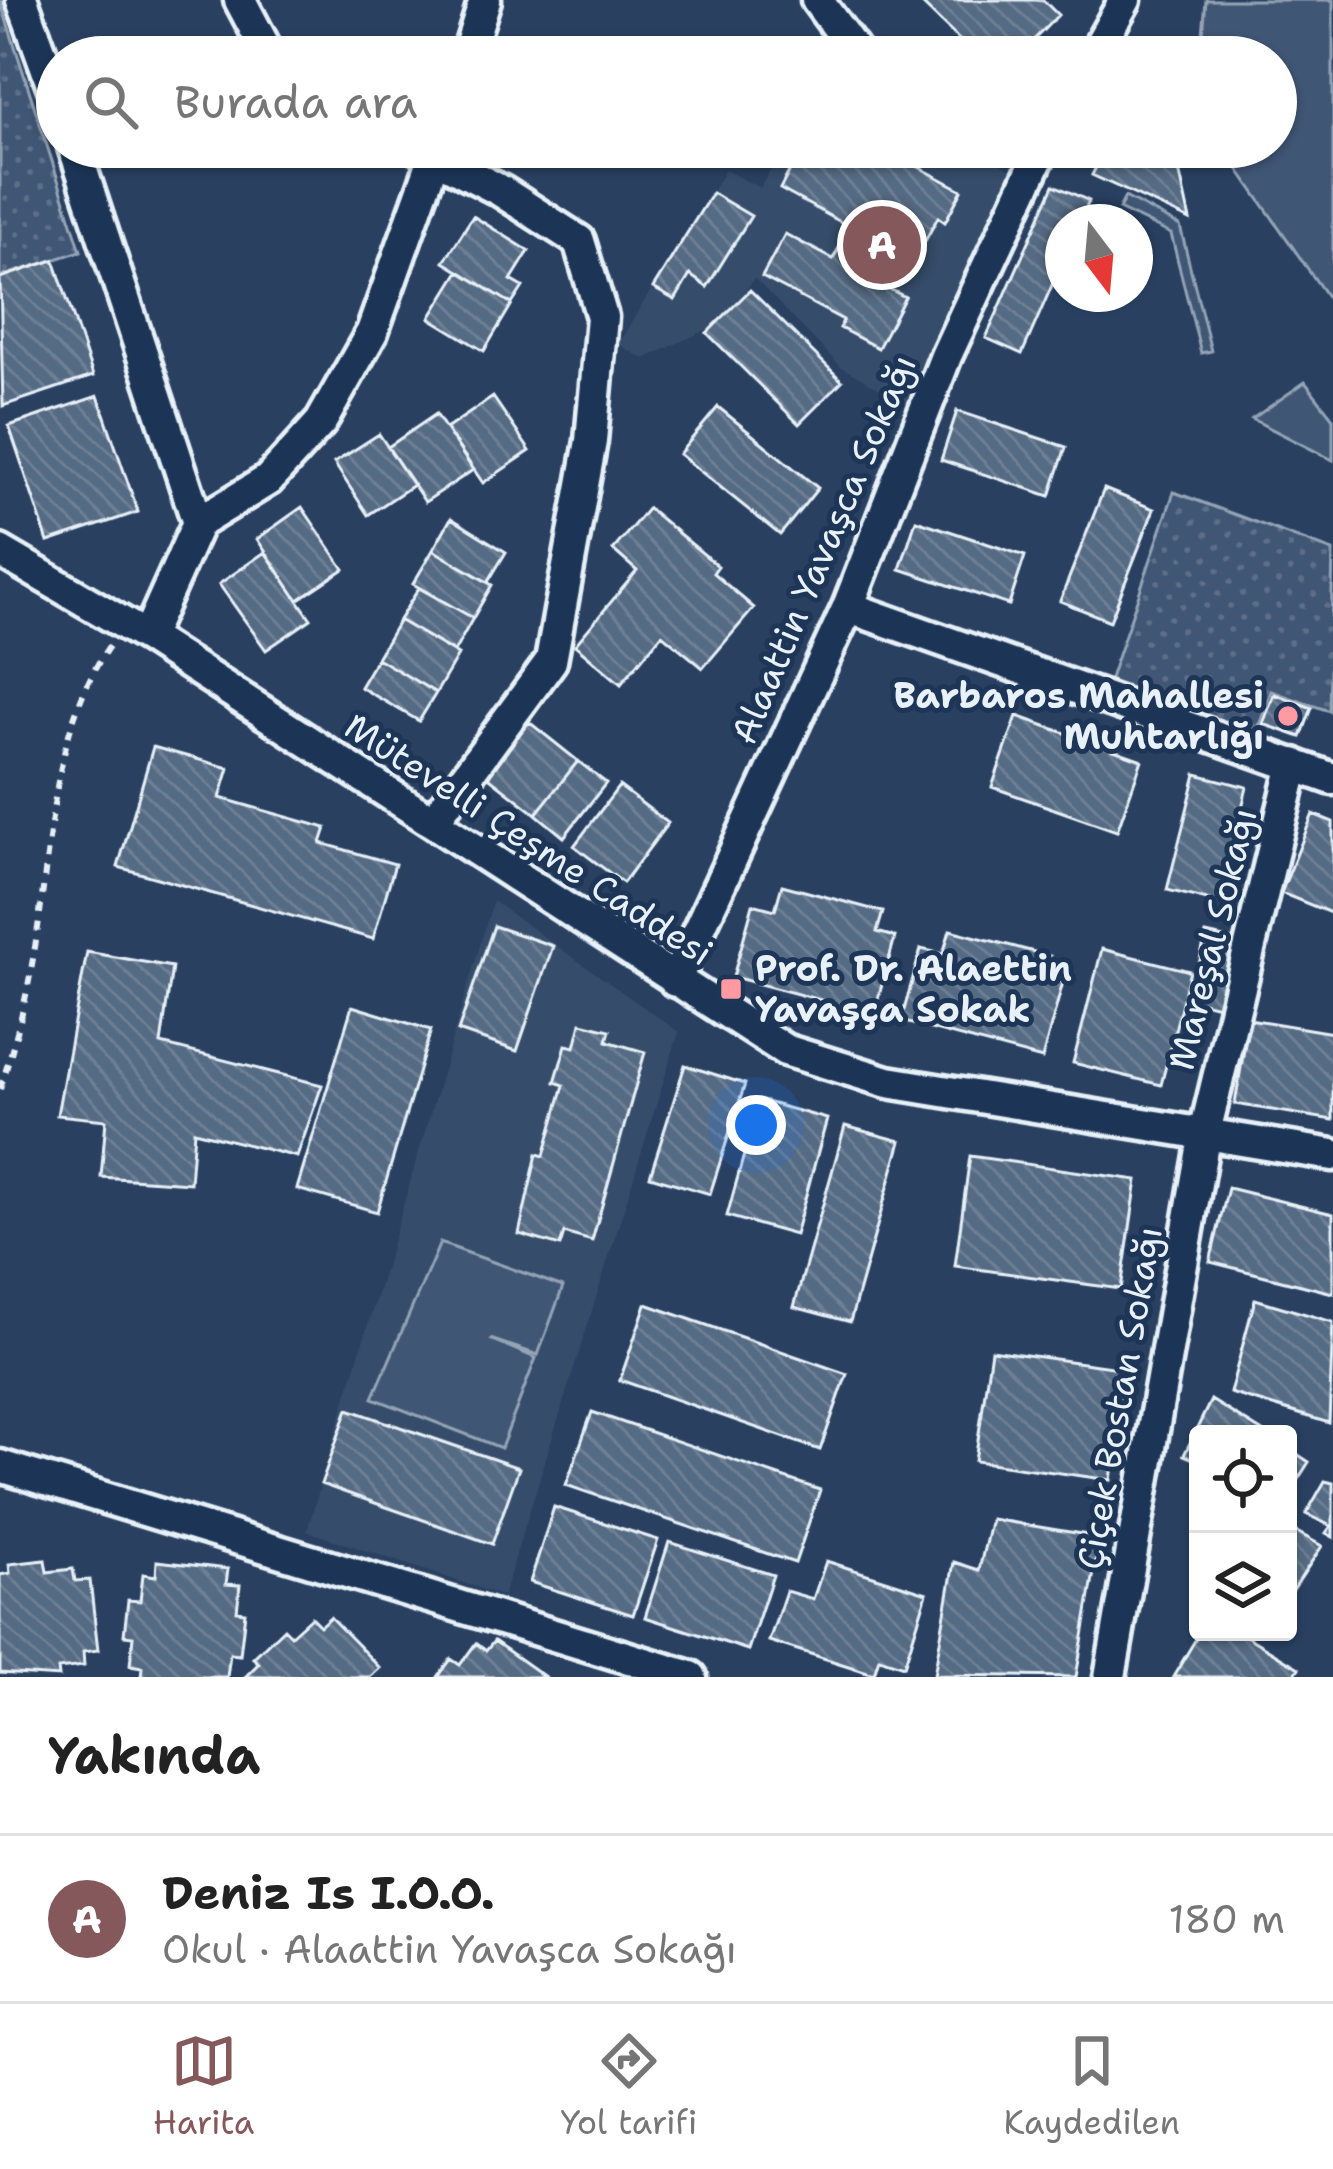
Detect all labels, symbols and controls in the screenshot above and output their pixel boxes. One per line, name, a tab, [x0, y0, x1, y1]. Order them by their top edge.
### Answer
search box	[36, 36, 1297, 168]
icon: search	[78, 69, 144, 135]
text: Burada ara	[174, 72, 417, 132]
pin: A	[843, 200, 921, 290]
north arrow	[1045, 204, 1153, 312]
street label: Alaattin Yavaşca Sokağı	[719, 347, 928, 751]
place label: Barbaros Mahallesi Muhtarlığı	[894, 671, 1264, 761]
street label: Mütevelli Çeşme Caddesi	[335, 702, 722, 977]
marker: Barbaros Mahallesi Muhtarlığı	[1275, 703, 1301, 729]
street label: Mareşal Sokağı	[1156, 803, 1269, 1075]
place label: Prof. Dr. Alaettin Yavaşça Sokak	[755, 944, 1072, 1034]
marker: Prof. Dr. Alaettin Yavaşça Sokak	[718, 976, 744, 1002]
your location	[726, 1095, 786, 1155]
street label: Çiçek Bostan Sokağı	[1065, 1223, 1174, 1573]
map controls	[1189, 1425, 1297, 1641]
button: locate	[1189, 1425, 1297, 1533]
button: layers	[1189, 1533, 1297, 1641]
text: Yakında	[48, 1721, 260, 1789]
text: Deniz Is I.O.O.	[162, 1863, 495, 1923]
text: A	[72, 1893, 102, 1945]
text: 180 m	[1169, 1893, 1285, 1945]
text: Okul · Alaattin Yavaşca Sokağı	[162, 1923, 737, 1975]
tab: Harita	[153, 2028, 254, 2145]
tab: Yol tarifi	[560, 2028, 697, 2145]
tab: Kaydedilen	[1004, 2028, 1180, 2145]

